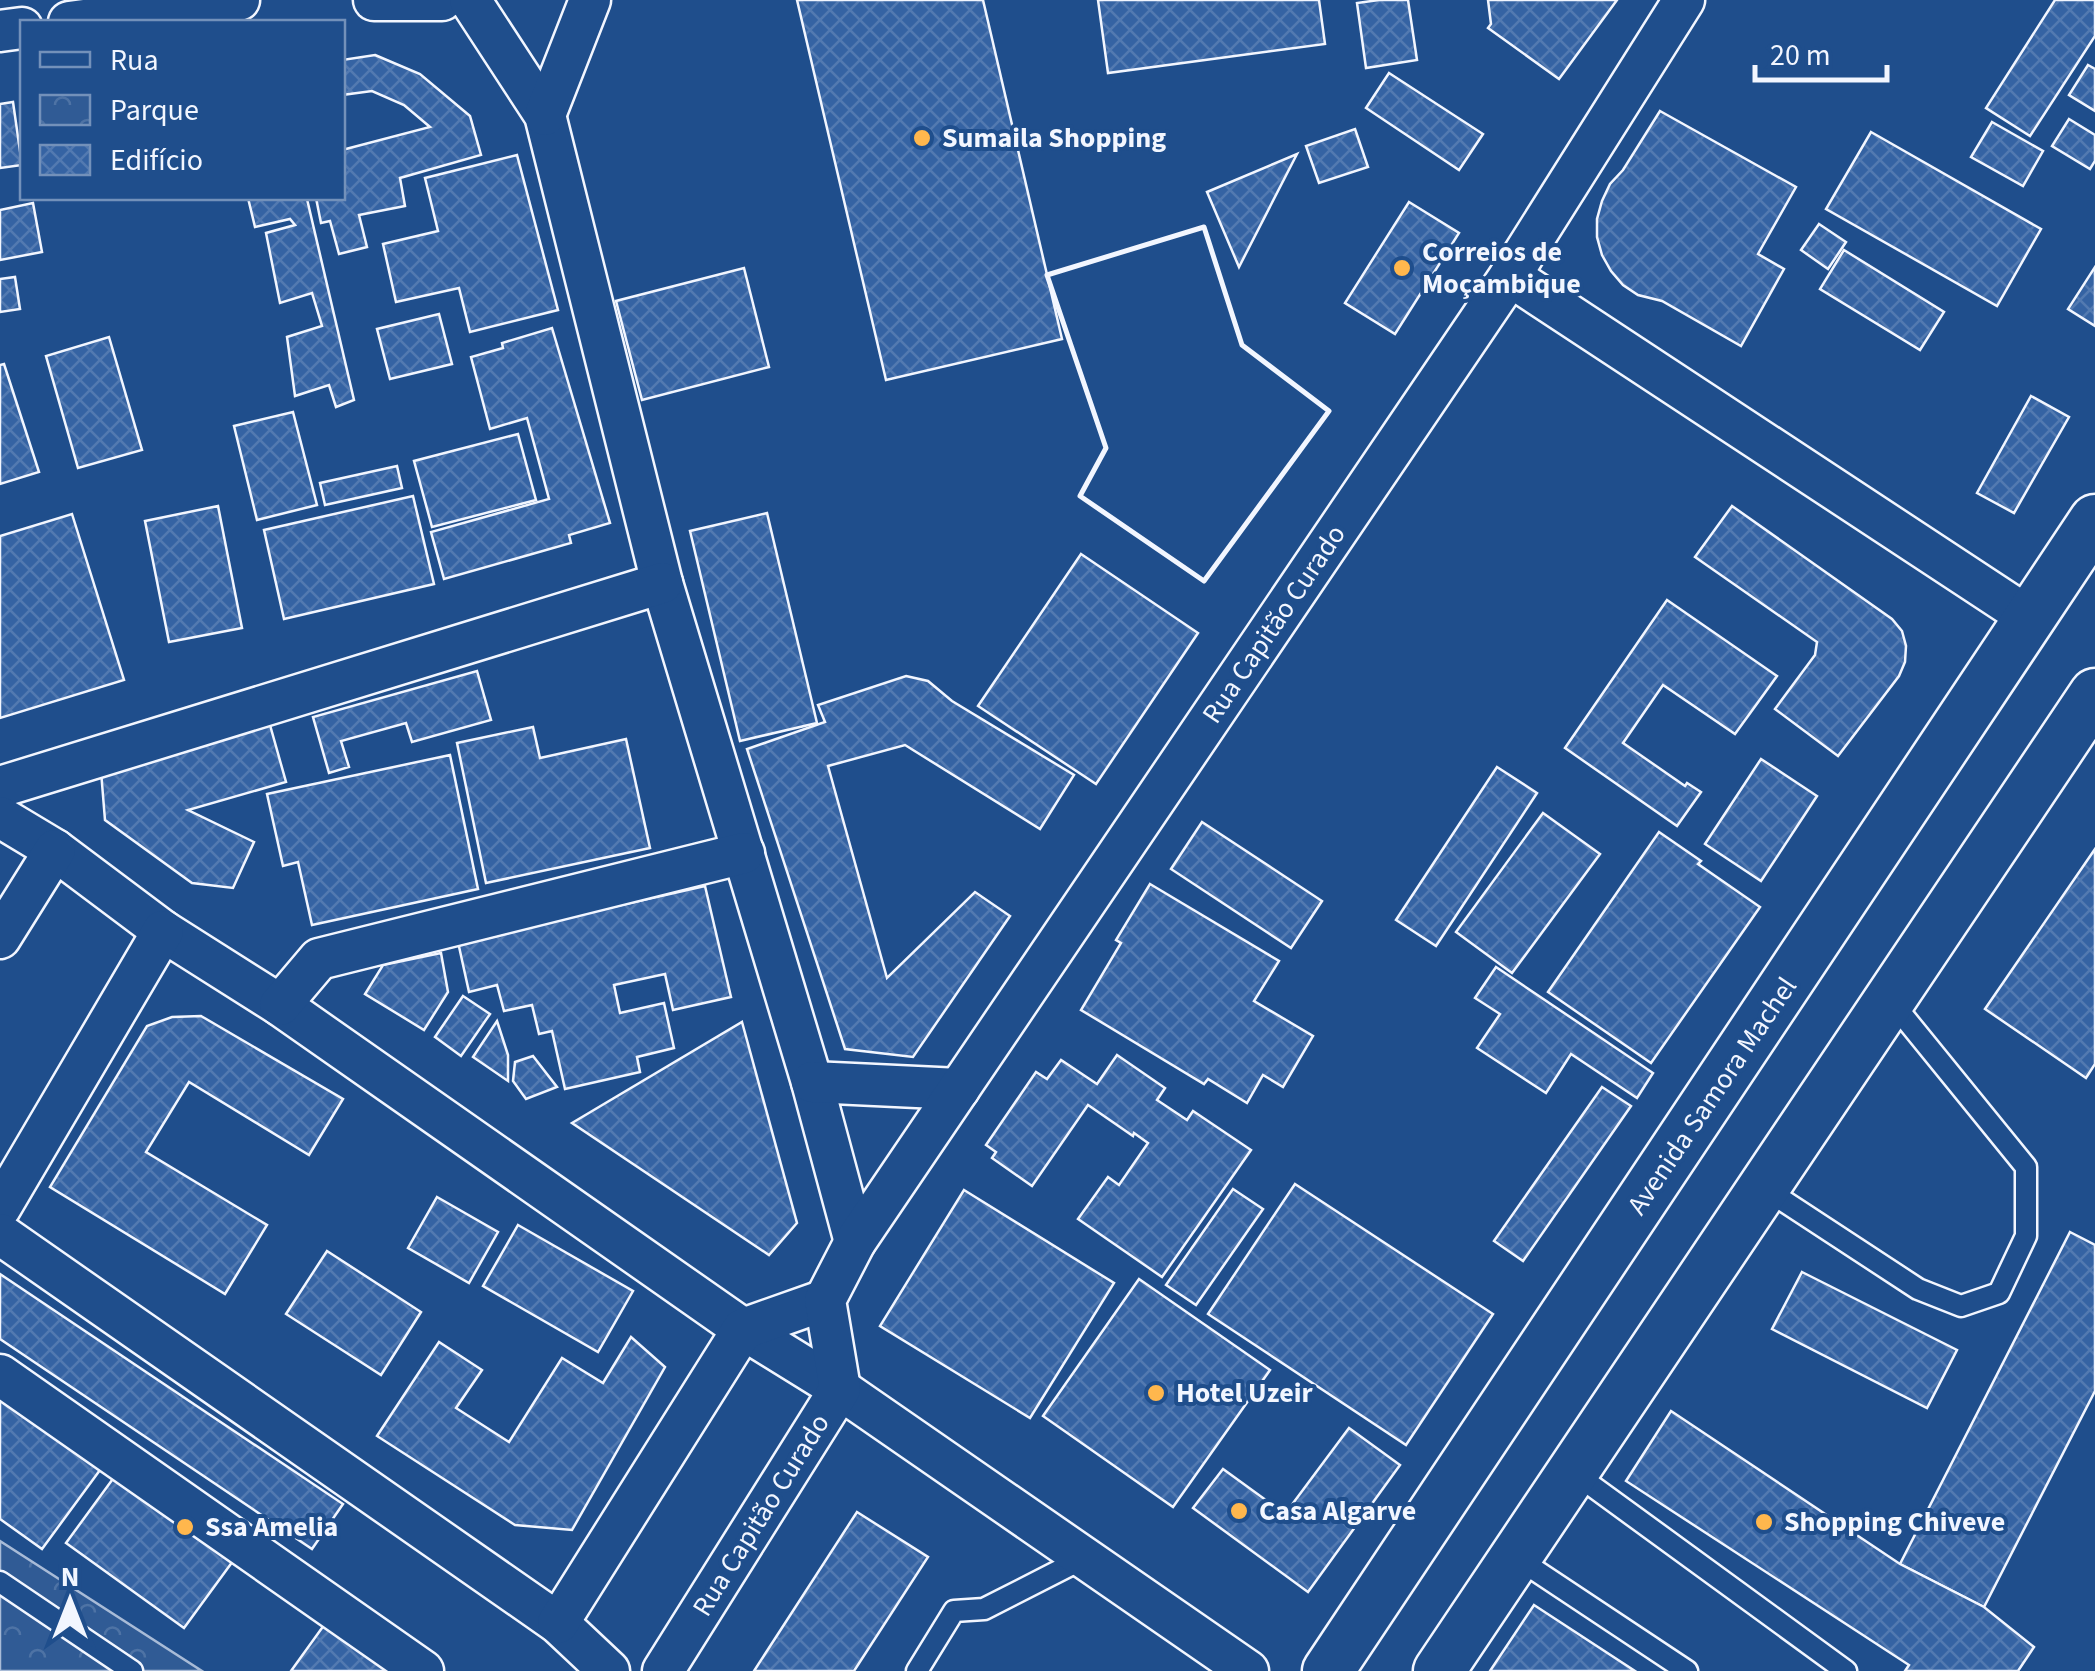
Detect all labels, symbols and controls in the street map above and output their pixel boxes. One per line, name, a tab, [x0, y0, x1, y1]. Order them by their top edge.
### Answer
legend	[20, 20, 345, 200]
scale bar	[1755, 20, 1888, 82]
text: 20 m	[1770, 34, 1831, 77]
text: Rua	[110, 39, 159, 82]
text: Parque	[110, 89, 199, 132]
place label: Sumaila Shopping	[942, 118, 1166, 158]
marker: Sumaila Shopping	[911, 127, 933, 149]
text: Edifício	[110, 139, 203, 182]
place label: Correios de Moçambique	[1422, 232, 1581, 304]
marker: Correios de Moçambique	[1391, 257, 1413, 279]
street label: Rua Capitão Curado	[1193, 517, 1355, 731]
street label: Avenida Samora Machel	[1617, 969, 1807, 1223]
place label: Hotel Uzeir	[1176, 1373, 1313, 1413]
marker: Hotel Uzeir	[1145, 1382, 1167, 1404]
street label: Rua Capitão Curado	[683, 1406, 839, 1624]
place label: Casa Algarve	[1259, 1491, 1416, 1531]
marker: Casa Algarve	[1228, 1500, 1250, 1522]
place label: Shopping Chiveve	[1784, 1502, 2005, 1542]
place label: Ssa Amelia	[205, 1507, 338, 1547]
marker: Shopping Chiveve	[1753, 1511, 1775, 1533]
marker: Ssa Amelia	[174, 1516, 196, 1538]
north arrow	[20, 1551, 120, 1651]
text: N	[61, 1557, 79, 1597]

